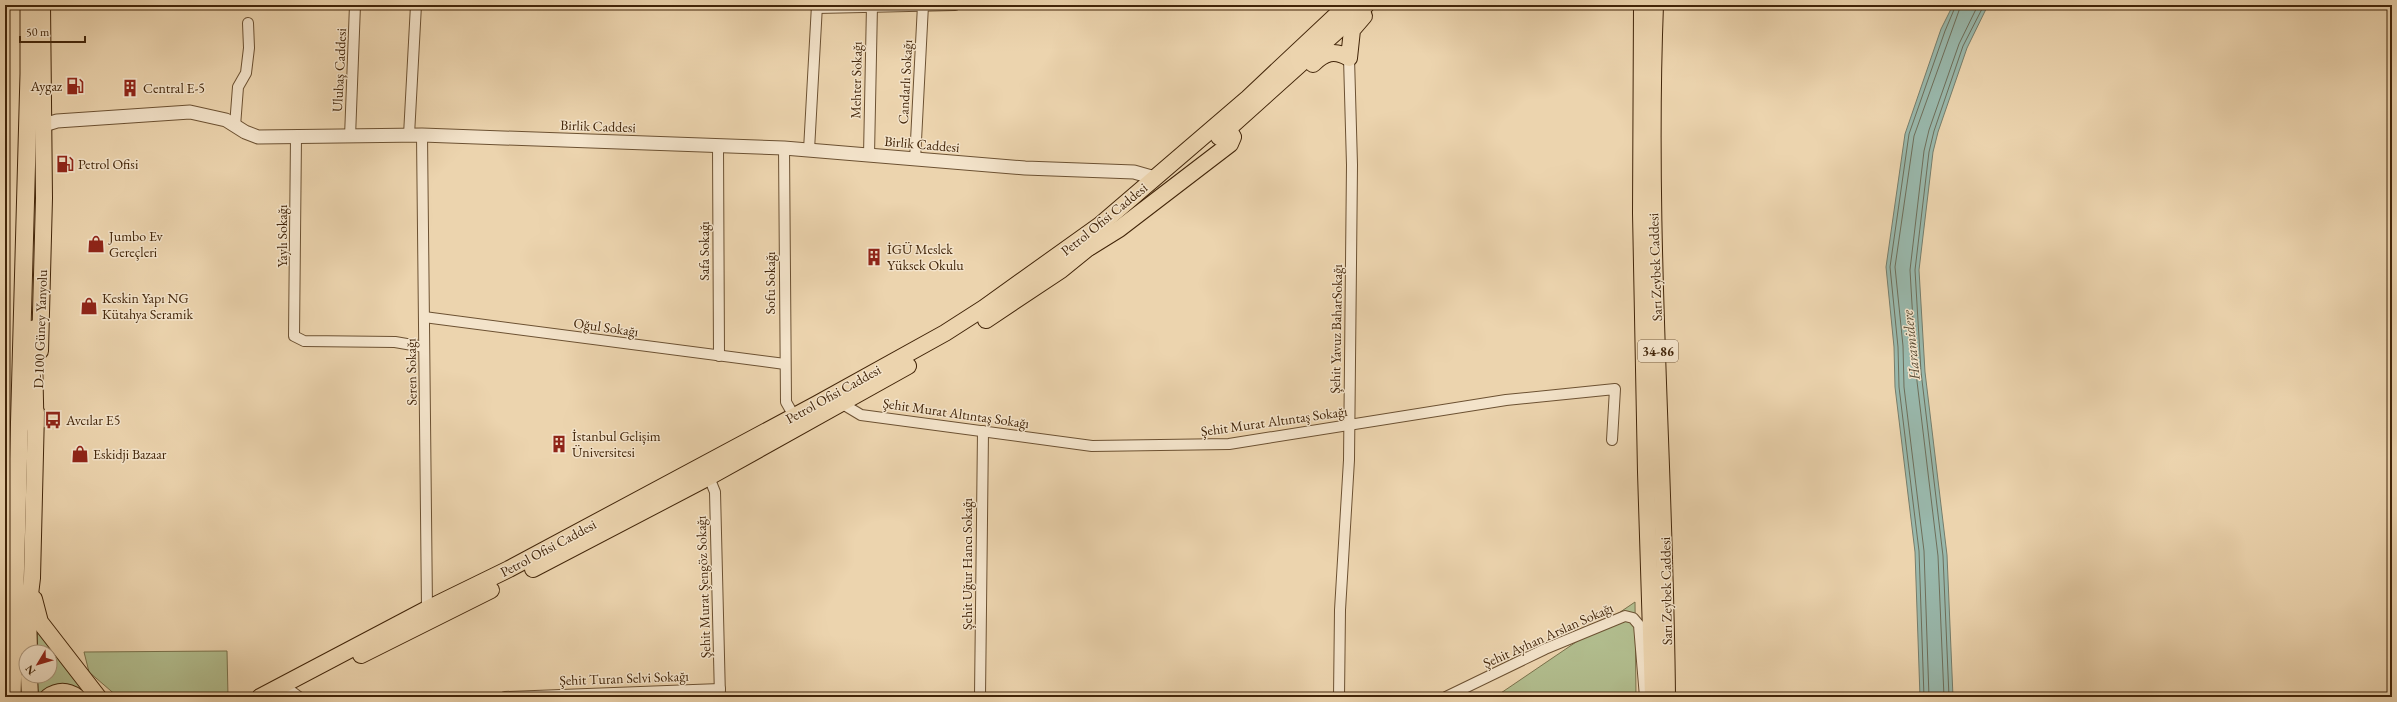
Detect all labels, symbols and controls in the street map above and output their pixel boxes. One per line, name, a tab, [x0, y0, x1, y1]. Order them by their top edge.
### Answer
scale bar	[20, 18, 85, 44]
text: 50 m	[26, 24, 50, 40]
street label: Ulubaş Caddesi	[328, 27, 350, 112]
street label: Candarlı Sokağı	[894, 39, 916, 125]
street label: Mehter Sokağı	[846, 41, 866, 119]
fuel station icon: Aygaz	[65, 76, 85, 96]
place label: Aygaz	[29, 77, 63, 95]
building icon: Central E-5	[120, 78, 140, 98]
place label: Central E-5	[143, 79, 205, 97]
street label: Birlik Caddesi	[560, 116, 637, 136]
street label: Birlik Caddesi	[884, 132, 961, 156]
fuel station icon: Petrol Ofisi	[55, 154, 75, 174]
place label: Petrol Ofisi	[78, 155, 139, 173]
street label: Petrol Ofisi Caddesi	[1057, 178, 1151, 259]
street label: Yaylı Sokağı	[273, 204, 291, 267]
street label: Sarı Zeybek Caddesi	[1644, 212, 1666, 321]
street label: Safa Sokağı	[695, 221, 713, 281]
place label: Jumbo Ev Gereçleri	[108, 227, 163, 261]
shop icon: Jumbo Ev Gereçleri	[86, 234, 106, 254]
place label: İGÜ Meslek Yüksek Okulu	[887, 240, 964, 274]
building icon: İGÜ Meslek Yüksek Okulu	[864, 247, 884, 267]
street label: Sofu Sokağı	[761, 251, 779, 314]
street label: Şehit Yavuz BaharSokağı	[1326, 264, 1346, 394]
street label: D-100 Güney Yanyolu	[29, 269, 51, 389]
place label: Keskin Yapı NG Kütahya Seramik	[102, 289, 193, 323]
shop icon: Keskin Yapı NG Kütahya Seramik	[79, 296, 99, 316]
water label: Haramidere	[1897, 308, 1924, 382]
street label: Oğul Sokağı	[572, 314, 640, 341]
street label: Seren Sokağı	[401, 338, 421, 406]
road number: 34-86	[1638, 340, 1678, 362]
street label: Petrol Ofisi Caddesi	[782, 360, 884, 428]
street label: Şehit Murat Altıntaş Sokağı	[882, 394, 1031, 432]
street label: Şehit Murat Altıntaş Sokağı	[1200, 402, 1349, 440]
bus stop icon: Avcılar E5	[43, 410, 63, 430]
place label: Avcılar E5	[65, 411, 120, 429]
place label: İstanbul Gelişim Üniversitesi	[572, 427, 661, 461]
building icon: İstanbul Gelişim Üniversitesi	[549, 434, 569, 454]
shop icon: Eskidji Bazaar	[70, 444, 90, 464]
place label: Eskidji Bazaar	[93, 445, 167, 463]
street label: Şehit Uğur Hancı Sokağı	[958, 497, 976, 630]
street label: Petrol Ofisi Caddesi	[497, 515, 600, 581]
street label: Şehit Murat Şengöz Sokağı	[692, 515, 714, 658]
street label: Sarı Zeybek Caddesi	[1656, 536, 1676, 645]
street label: Şehit Ayhan Arslan Sokağı	[1480, 598, 1616, 672]
north arrow	[18, 644, 58, 684]
text: N	[22, 662, 38, 678]
street label: Şehit Turan Selvi Sokağı	[559, 667, 690, 689]

